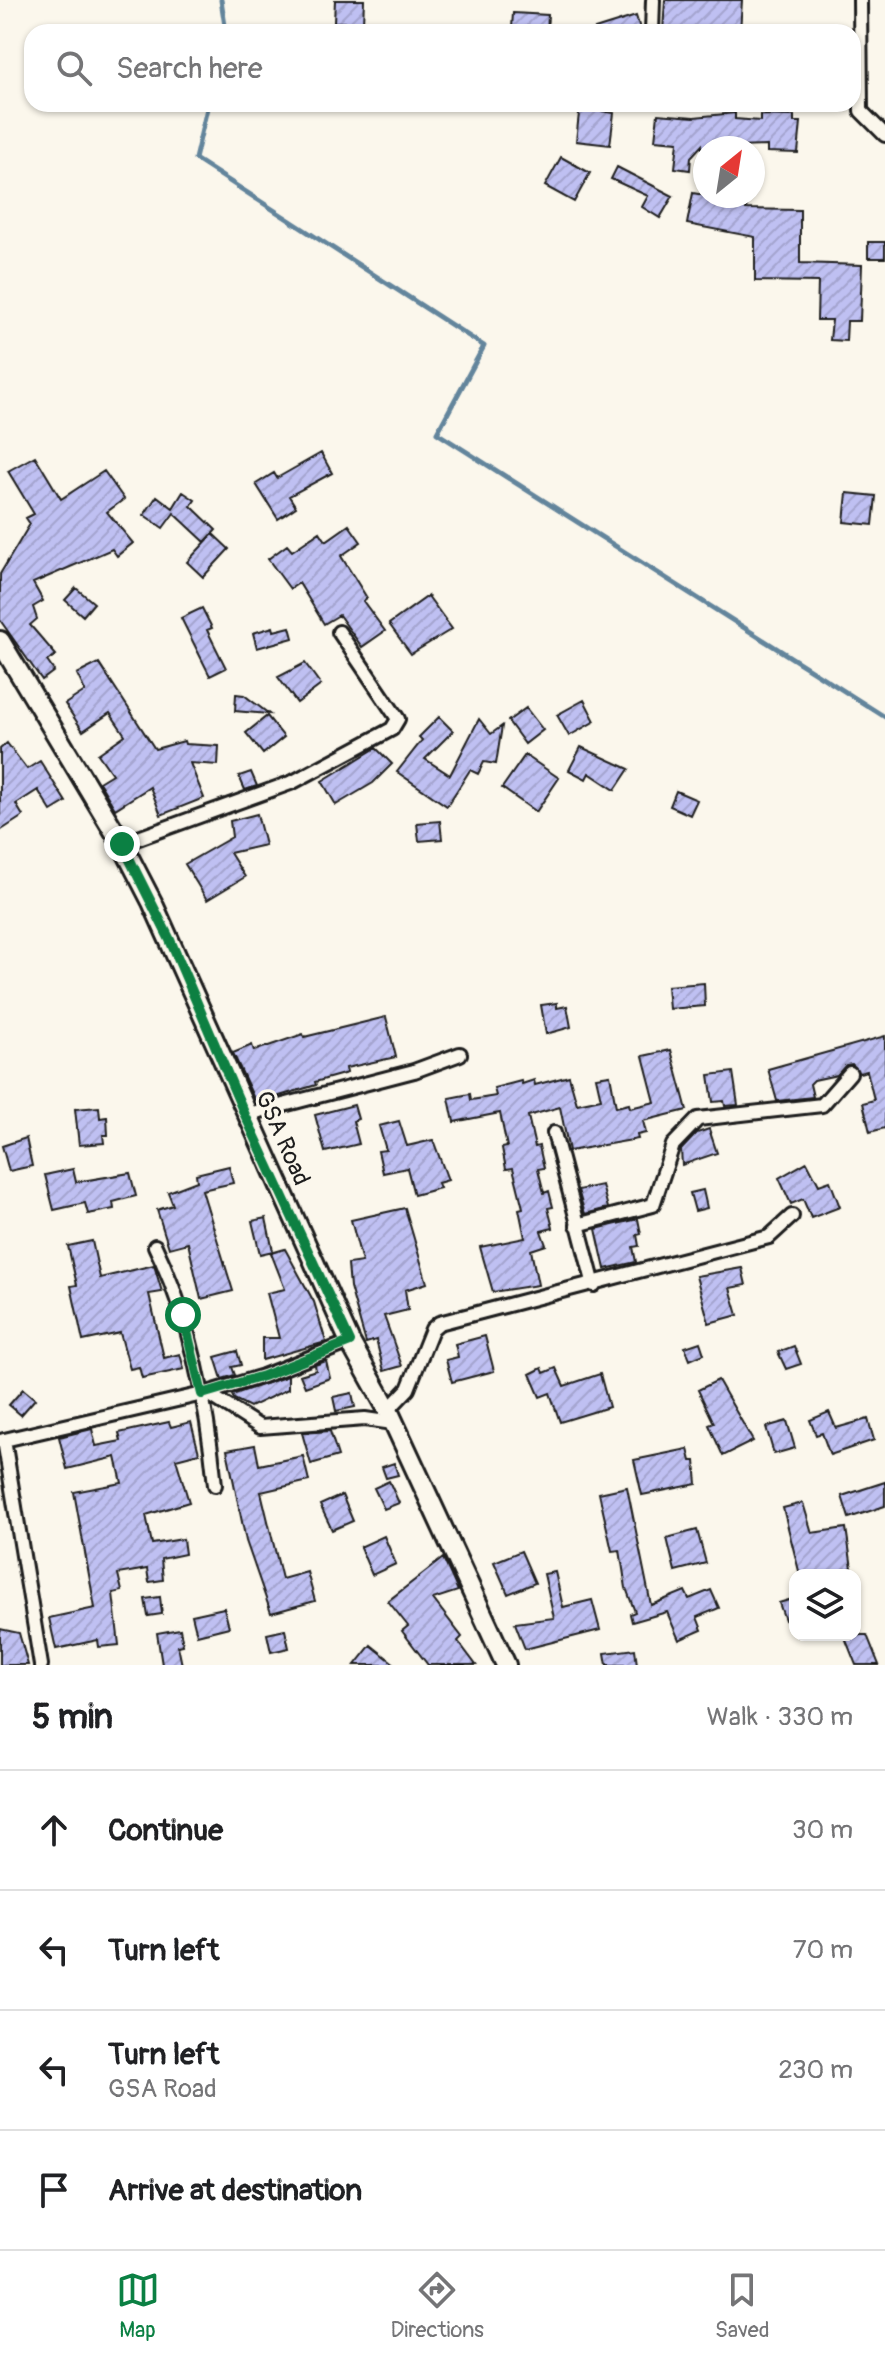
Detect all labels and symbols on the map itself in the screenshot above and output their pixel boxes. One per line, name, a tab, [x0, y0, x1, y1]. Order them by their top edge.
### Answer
north arrow	[693, 136, 765, 208]
route end	[104, 826, 140, 862]
street label: GSA Road	[249, 1086, 316, 1190]
route start	[165, 1297, 201, 1333]

